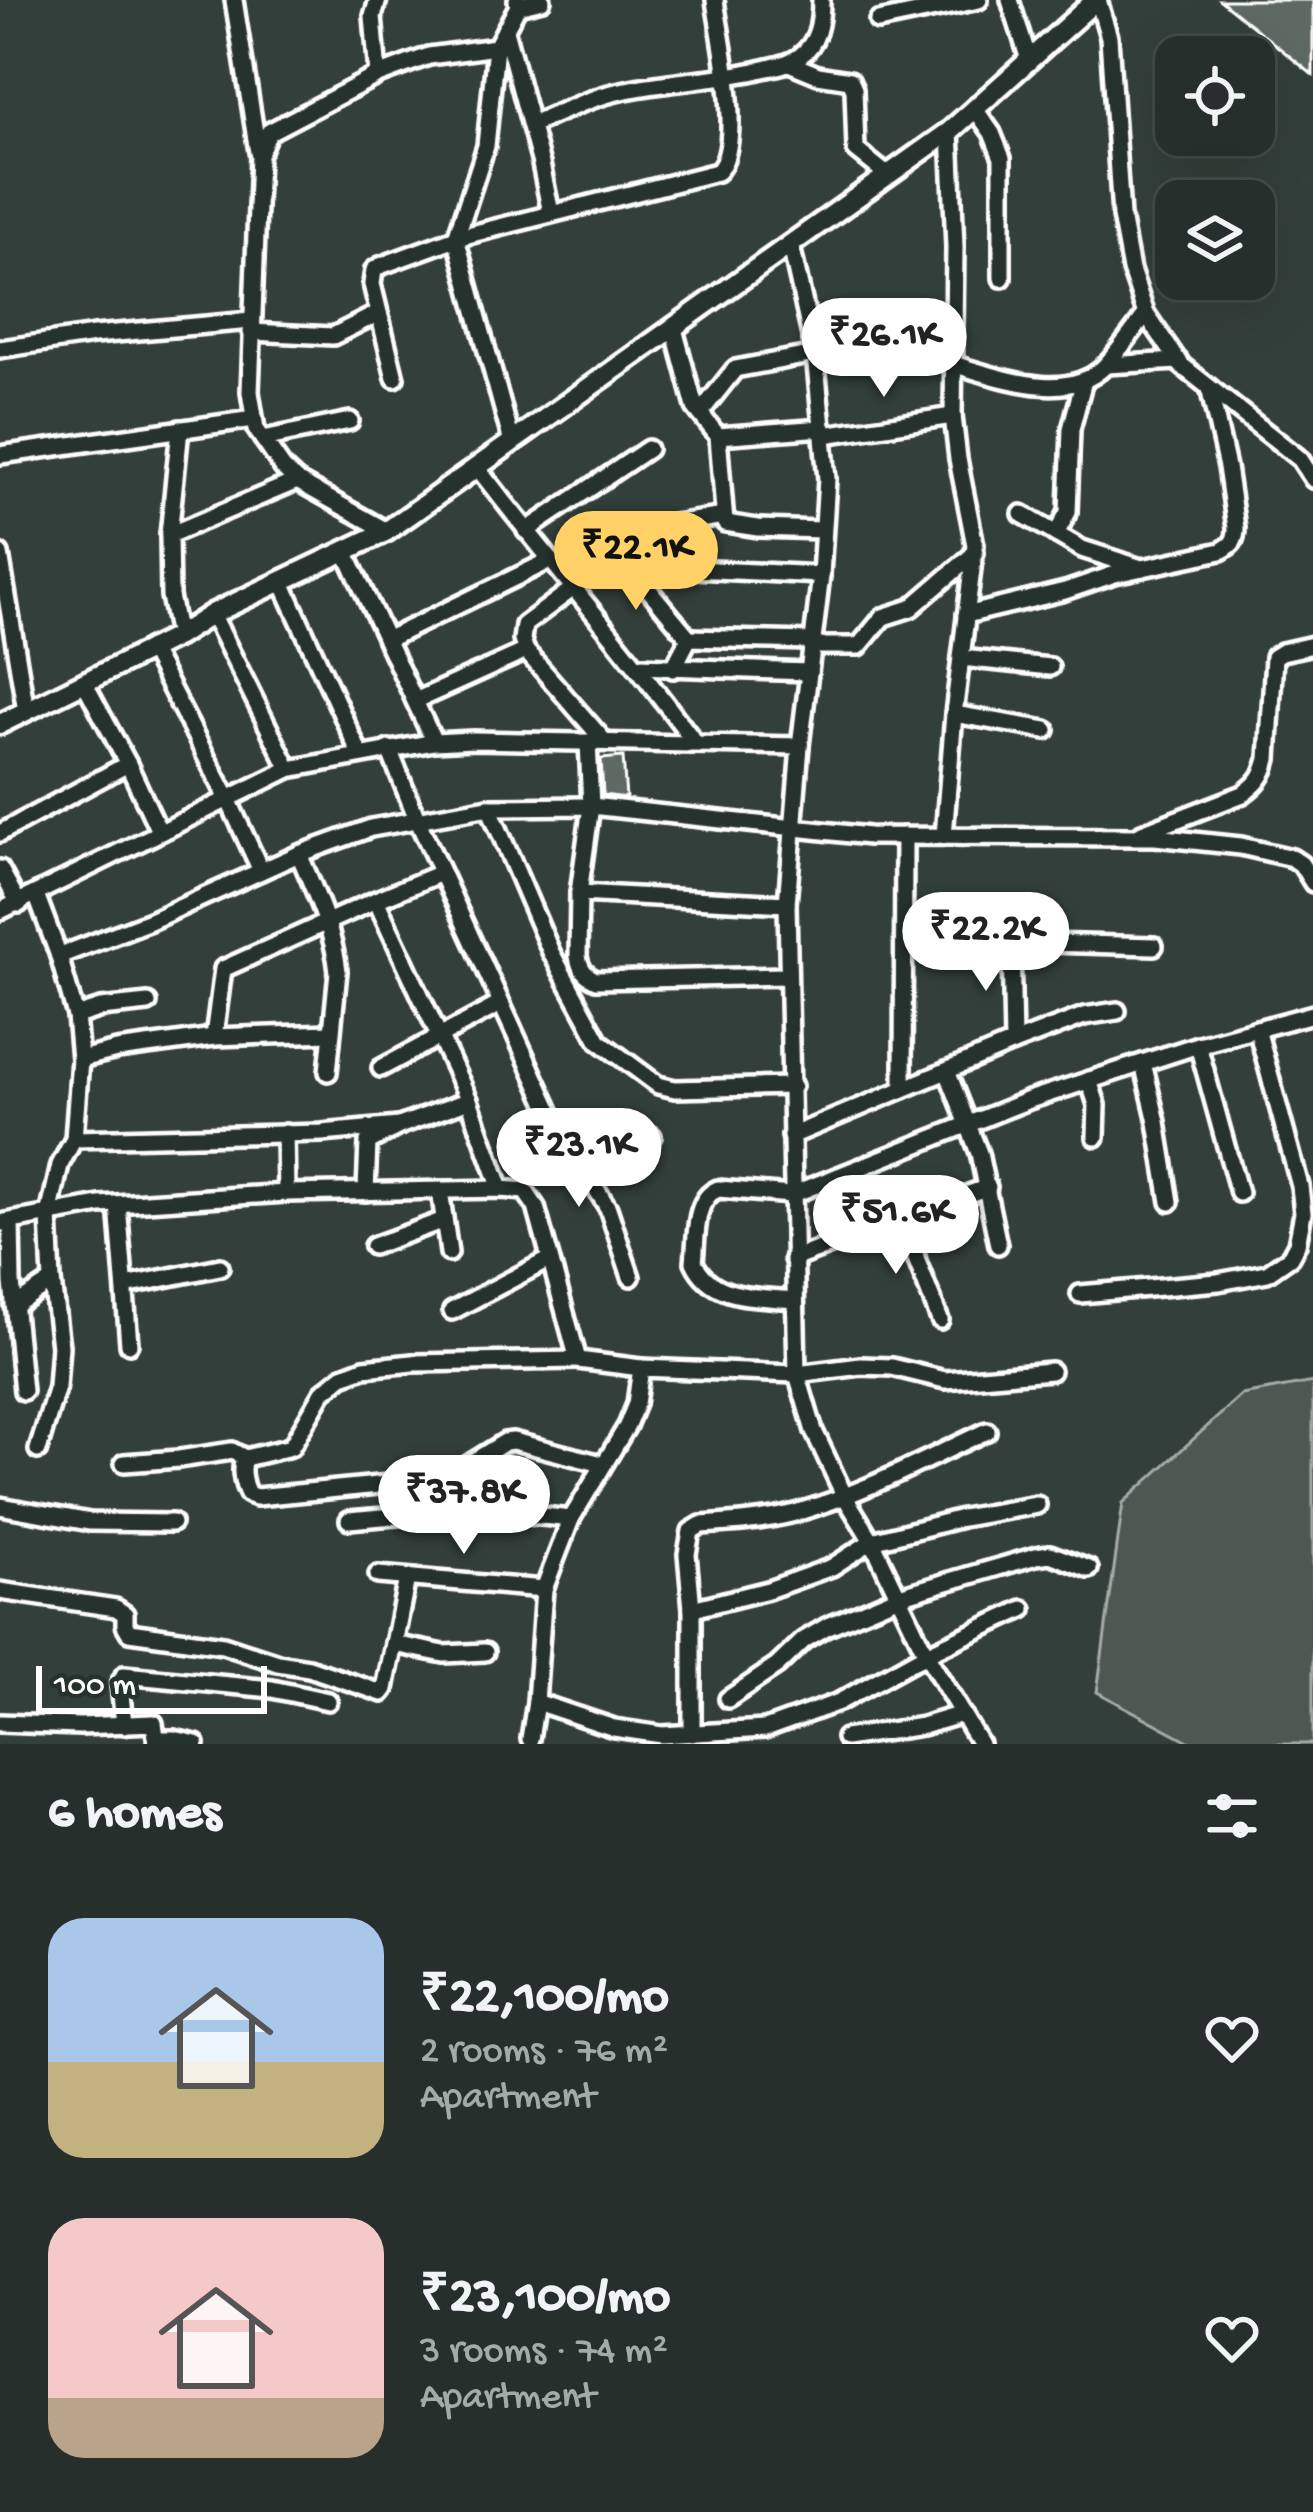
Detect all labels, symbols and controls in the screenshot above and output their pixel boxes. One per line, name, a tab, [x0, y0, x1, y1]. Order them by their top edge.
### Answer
map controls	[1155, 36, 1275, 300]
button: locate	[1155, 36, 1275, 156]
button: layers	[1155, 180, 1275, 300]
pin: ₹26.1K	[786, 298, 982, 400]
text: ₹26.1K	[829, 314, 939, 360]
pin: ₹22.1K	[538, 511, 734, 613]
text: ₹22.1K	[581, 527, 691, 573]
pin: ₹22.2K	[888, 892, 1084, 994]
text: ₹22.2K	[929, 908, 1043, 954]
pin: ₹23.1K	[481, 1108, 677, 1210]
text: ₹23.1K	[523, 1124, 635, 1170]
pin: ₹51.6K	[798, 1175, 994, 1277]
text: ₹51.6K	[840, 1191, 952, 1237]
pin: ₹37.8K	[366, 1455, 562, 1557]
text: ₹37.8K	[405, 1471, 523, 1517]
scale bar	[36, 1660, 267, 1713]
text: 100 m	[54, 1668, 136, 1706]
icon: filters	[1199, 1783, 1265, 1849]
text: 6 homes	[48, 1786, 221, 1846]
icon: home	[144, 1966, 288, 2110]
text: ₹22,100/mo	[420, 1970, 669, 2030]
icon: heart	[1199, 2005, 1265, 2071]
text: 2 rooms · 76 m²	[420, 2030, 668, 2076]
text: Apartment	[420, 2076, 596, 2122]
icon: home	[144, 2266, 288, 2410]
text: ₹23,100/mo	[420, 2270, 670, 2330]
icon: heart	[1199, 2305, 1265, 2371]
text: 3 rooms · 74 m²	[420, 2330, 668, 2376]
text: Apartment	[420, 2376, 596, 2422]

